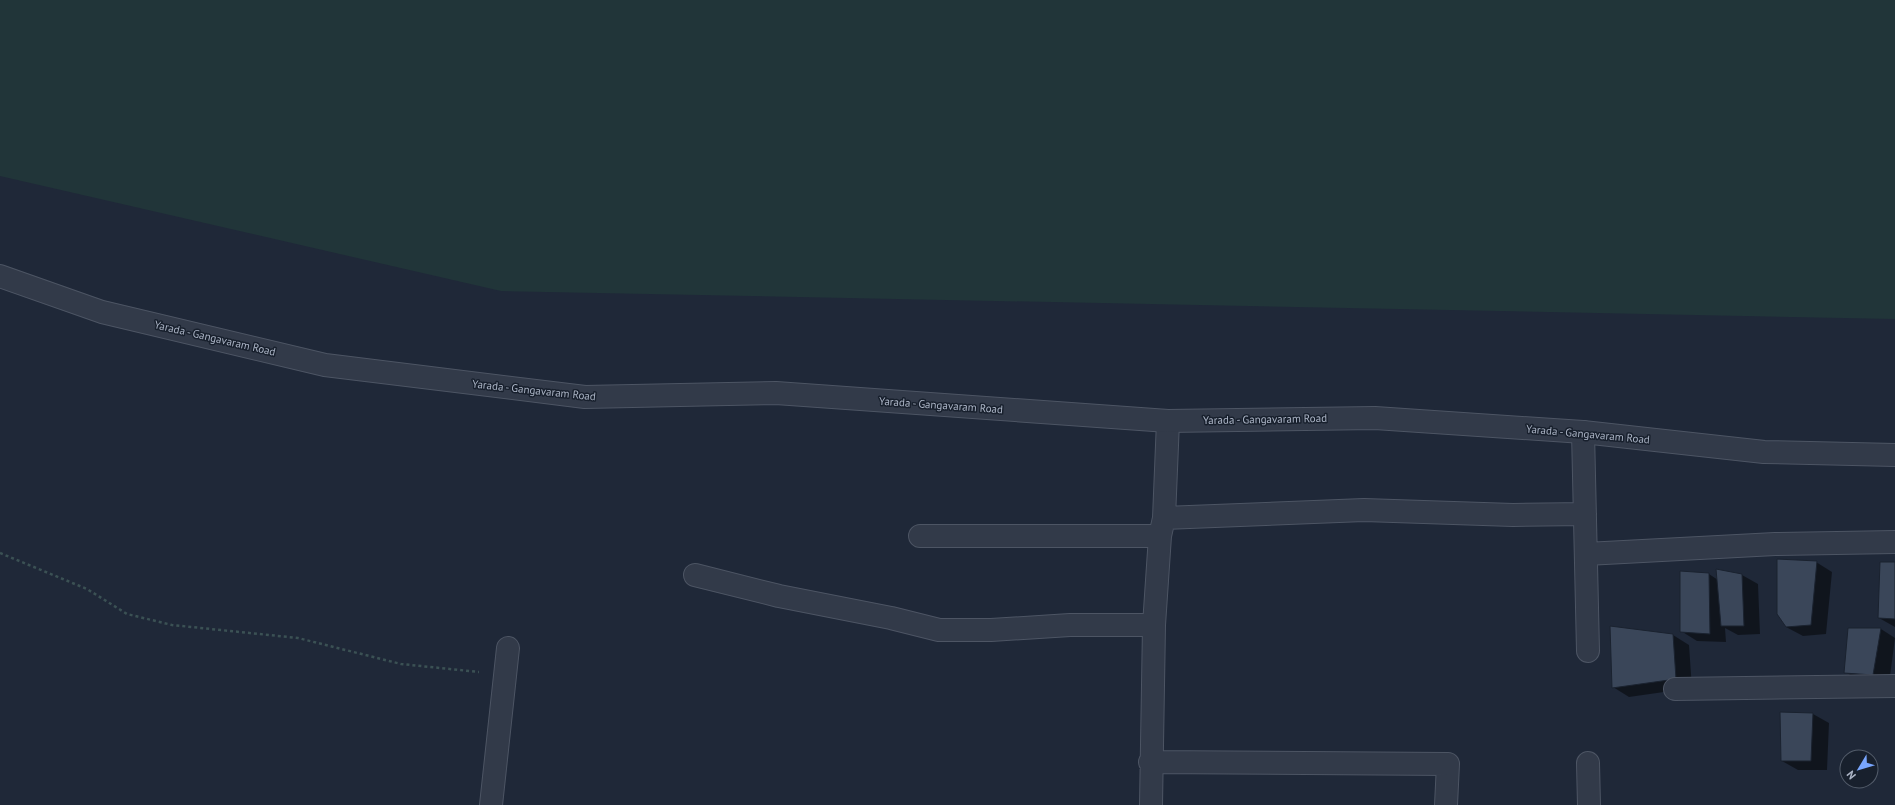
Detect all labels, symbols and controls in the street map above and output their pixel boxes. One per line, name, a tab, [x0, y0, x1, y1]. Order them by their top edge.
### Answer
street label: Yarada - Gangavaram Road	[153, 317, 277, 359]
street label: Yarada - Gangavaram Road	[472, 377, 597, 403]
street label: Yarada - Gangavaram Road	[879, 394, 1003, 416]
street label: Yarada - Gangavaram Road	[1203, 411, 1327, 427]
street label: Yarada - Gangavaram Road	[1526, 422, 1651, 446]
north arrow	[1839, 749, 1879, 789]
text: N	[1843, 768, 1859, 782]

